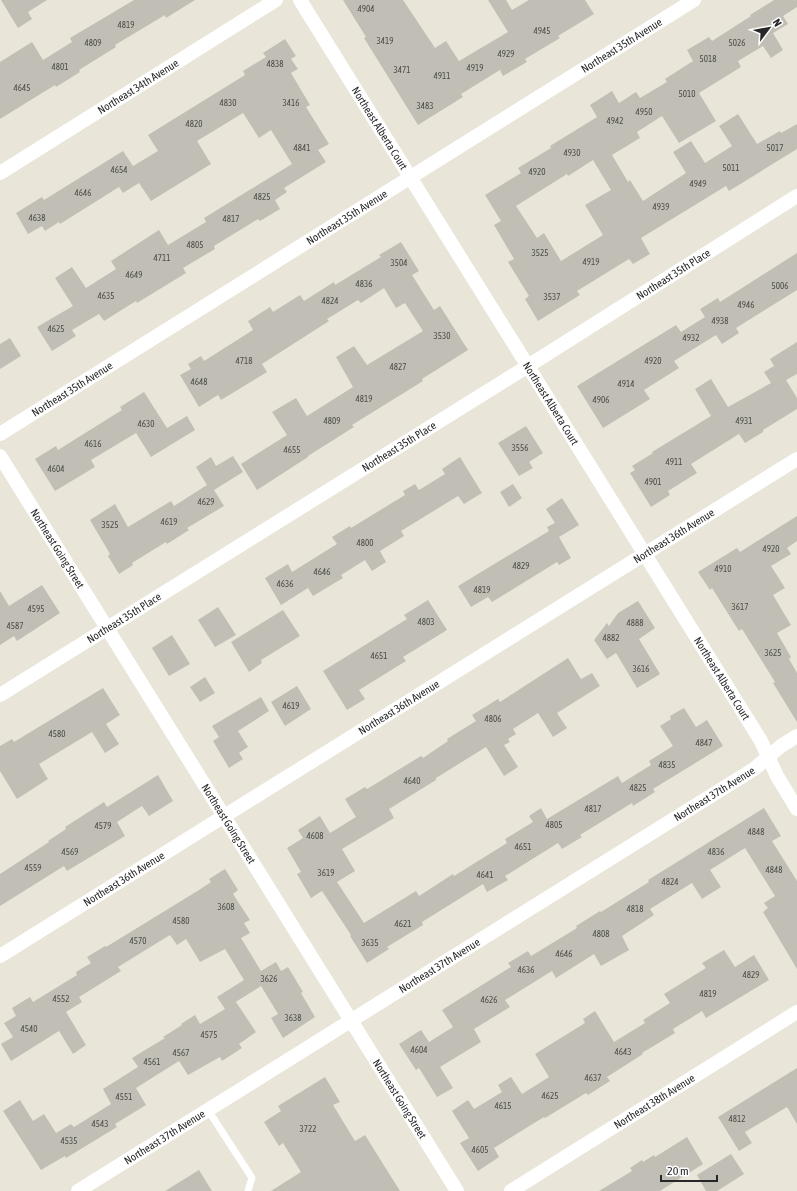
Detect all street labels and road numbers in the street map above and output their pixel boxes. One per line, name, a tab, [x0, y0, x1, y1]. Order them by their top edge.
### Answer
street label: Northeast 35th Avenue	[579, 16, 664, 75]
street label: Northeast 34th Avenue	[96, 57, 181, 116]
street label: Northeast Alberta Court	[350, 85, 410, 172]
street label: Northeast 35th Avenue	[304, 187, 389, 247]
street label: Northeast 35th Place	[634, 246, 712, 302]
street label: Northeast 35th Avenue	[30, 359, 115, 419]
street label: Northeast Alberta Court	[521, 360, 581, 447]
street label: Northeast 35th Place	[360, 419, 438, 474]
street label: Northeast 36th Avenue	[631, 506, 716, 566]
street label: Northeast Going Street	[28, 507, 87, 591]
street label: Northeast 35th Place	[85, 590, 163, 645]
street label: Northeast Alberta Court	[692, 635, 752, 722]
street label: Northeast 36th Avenue	[356, 678, 441, 737]
street label: Northeast 37th Avenue	[672, 764, 757, 824]
street label: Northeast Going Street	[199, 782, 258, 866]
street label: Northeast 36th Avenue	[81, 849, 166, 908]
street label: Northeast 37th Avenue	[397, 936, 482, 995]
street label: Northeast Going Street	[371, 1057, 429, 1141]
street label: Northeast 38th Avenue	[612, 1072, 697, 1131]
street label: Northeast 37th Avenue	[122, 1107, 207, 1167]

